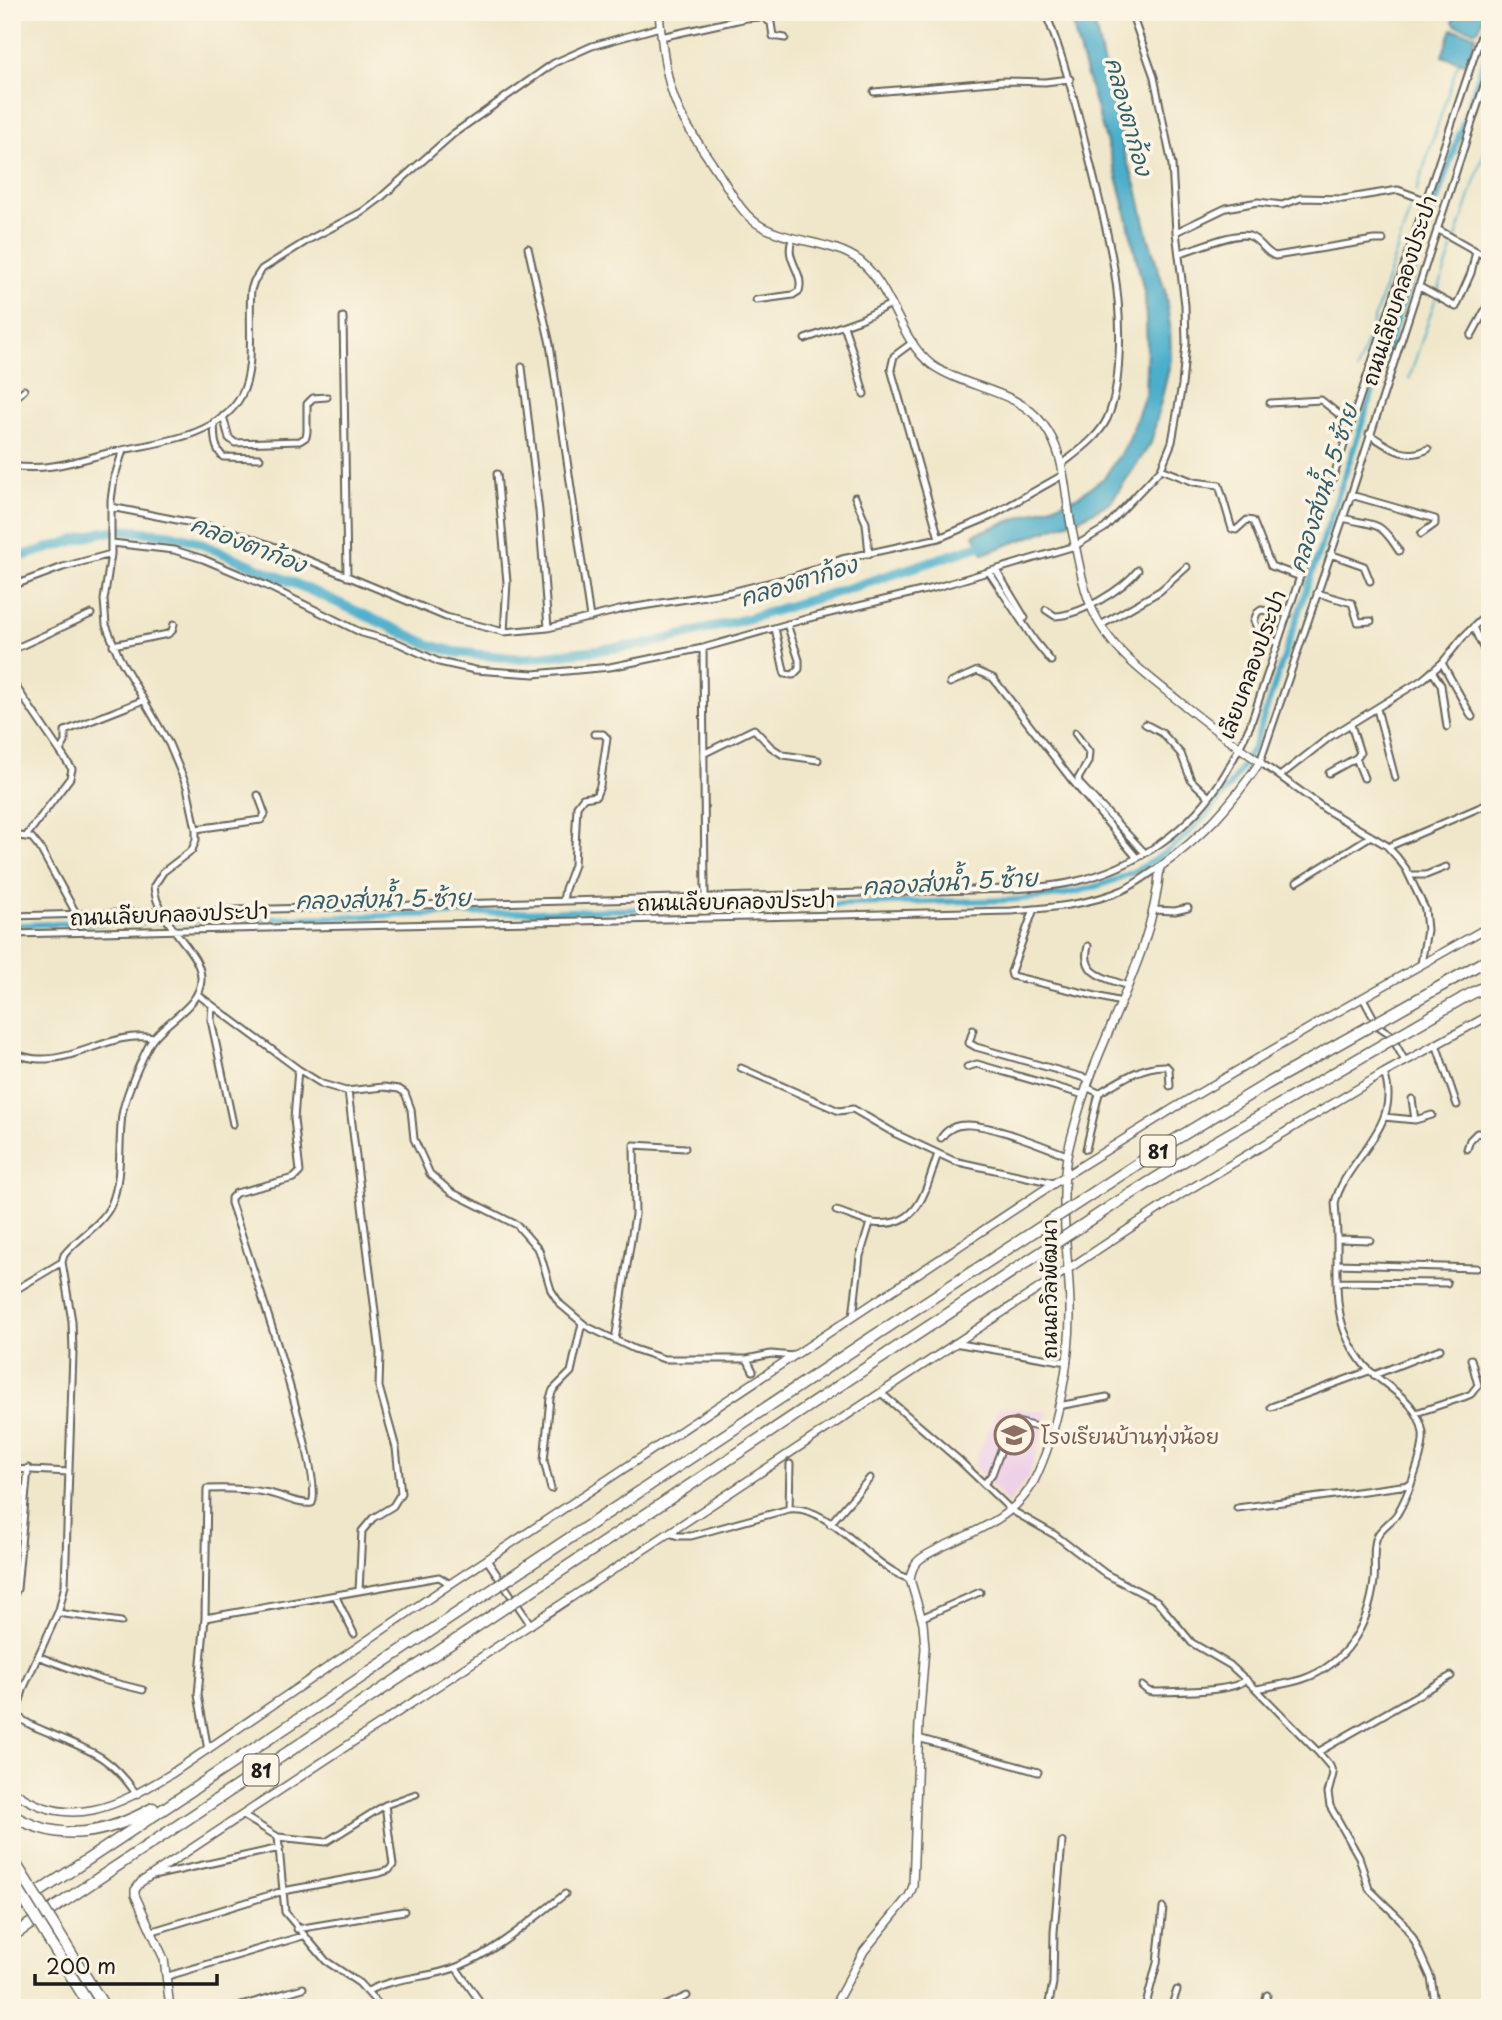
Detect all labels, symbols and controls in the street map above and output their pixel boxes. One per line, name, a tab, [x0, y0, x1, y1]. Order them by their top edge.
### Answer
water label: คลองตาก้อง	[1097, 53, 1163, 181]
street label: ถนนเลียบคลองประปา	[1352, 191, 1444, 389]
water label: คลองส่งน้ำ 5 ซ้าย	[1276, 397, 1366, 577]
water label: คลองตาก้อง	[186, 505, 314, 582]
water label: คลองตาก้อง	[735, 545, 863, 614]
street label: เลียบคลองประปา	[1209, 585, 1293, 743]
water label: คลองส่งน้ำ 5 ซ้าย	[862, 857, 1040, 903]
water label: คลองส่งน้ำ 5 ซ้าย	[295, 877, 473, 917]
street label: ถนนเลียบคลองประปา	[637, 882, 835, 918]
street label: ถนนเลียบคลองประปา	[69, 894, 269, 932]
road number: 81	[1140, 1135, 1176, 1166]
street label: ถนนถวิลพัฒนา	[1032, 1219, 1064, 1359]
school or university icon: โรงเรียนบ้านทุ่งน้อย	[993, 1414, 1035, 1456]
place label: โรงเรียนบ้านทุ่งน้อย	[1041, 1419, 1219, 1453]
road number: 81	[244, 1754, 278, 1786]
scale bar	[35, 1943, 217, 1987]
text: 200 m	[46, 1949, 116, 1981]

